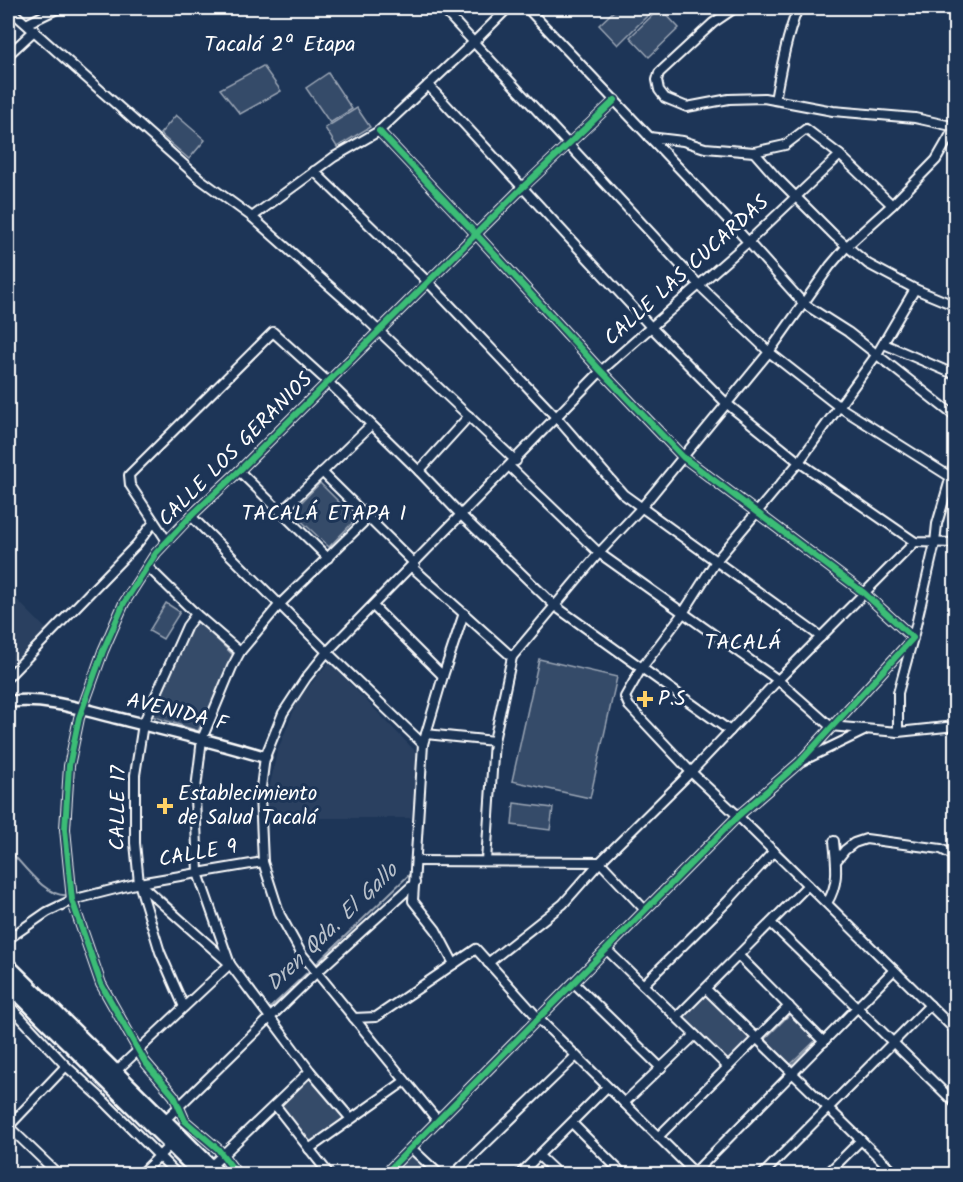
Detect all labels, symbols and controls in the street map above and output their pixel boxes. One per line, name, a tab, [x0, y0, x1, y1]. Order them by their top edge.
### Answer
district label: Tacalá 2ª Etapa	[204, 28, 356, 63]
street label: CALLE LAS CUCARDAS	[597, 187, 777, 355]
street label: CALLE LOS GERANIOS	[151, 365, 321, 535]
district label: TACALÁ ETAPA I	[242, 497, 406, 532]
district label: TACALÁ	[704, 626, 782, 661]
place label: P.S	[658, 683, 686, 716]
street label: AVENIDA F	[123, 685, 233, 742]
marker: P.S	[636, 690, 654, 708]
street label: CALLE 17	[102, 764, 136, 851]
place label: Establecimiento de Salud Tacalá	[178, 778, 319, 835]
marker: Establecimiento de Salud Tacalá	[156, 797, 174, 815]
street label: CALLE 9	[156, 831, 240, 877]
water label: Dren Qda. El Gallo	[259, 854, 409, 1001]

